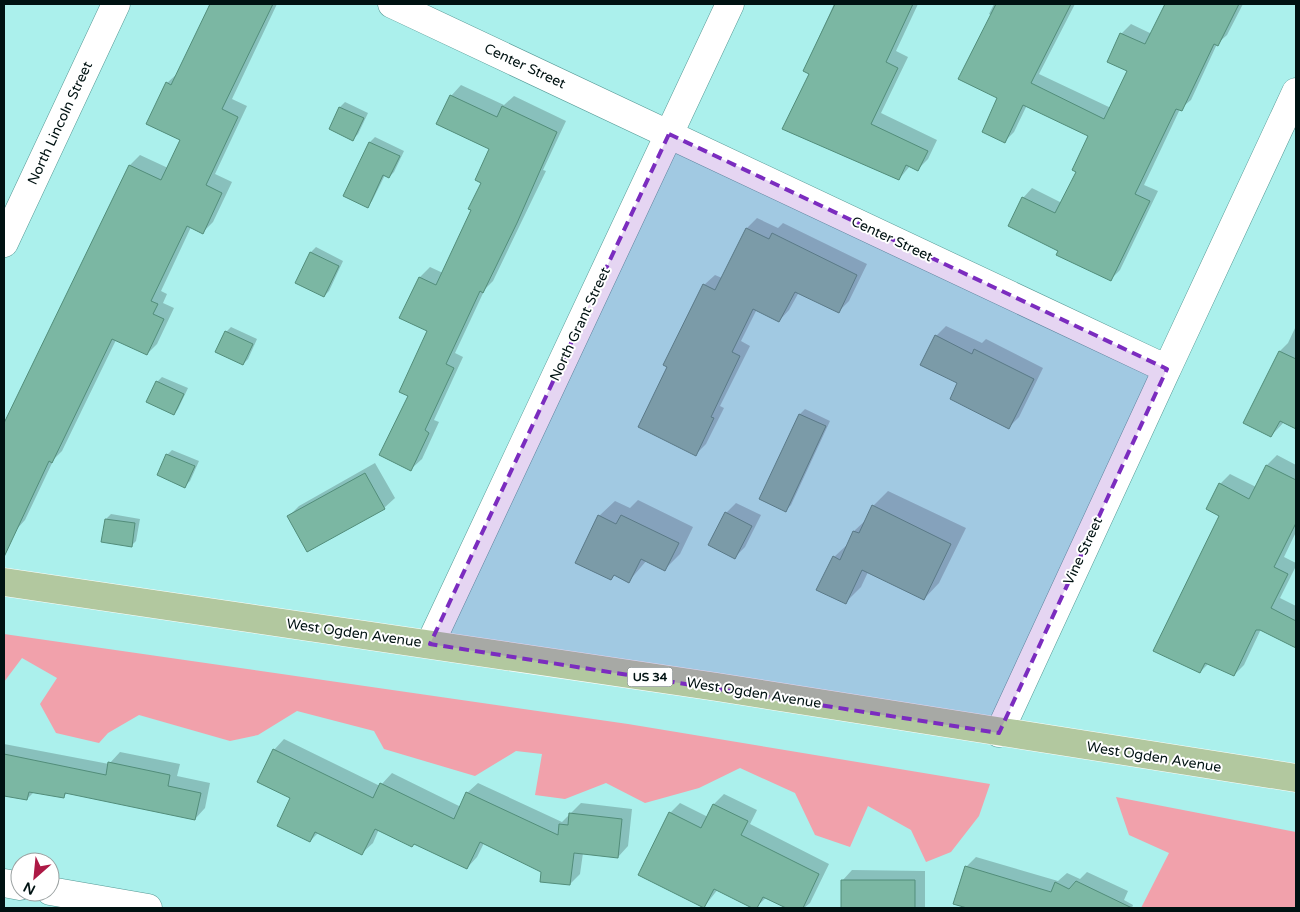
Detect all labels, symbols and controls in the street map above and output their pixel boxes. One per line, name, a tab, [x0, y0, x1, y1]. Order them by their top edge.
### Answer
street label: Center Street	[482, 40, 569, 93]
street label: North Lincoln Street	[24, 58, 96, 187]
street label: Center Street	[849, 213, 936, 266]
street label: North Grant Street	[546, 264, 614, 384]
street label: Vine Street	[1060, 514, 1106, 588]
street label: West Ogden Avenue	[285, 615, 423, 651]
road number: US 34	[628, 668, 672, 686]
street label: West Ogden Avenue	[685, 674, 823, 712]
street label: West Ogden Avenue	[1085, 738, 1223, 776]
north arrow	[10, 852, 60, 902]
text: N	[20, 878, 38, 898]

